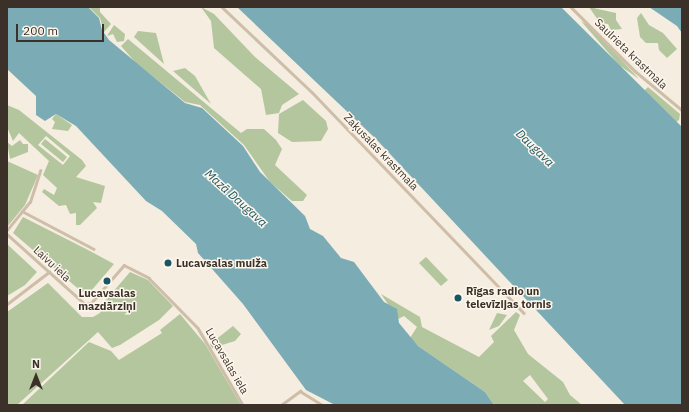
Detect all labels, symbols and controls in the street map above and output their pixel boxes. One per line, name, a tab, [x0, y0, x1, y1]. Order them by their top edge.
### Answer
scale bar	[18, 16, 106, 42]
street label: Saulrieta krastmala	[592, 16, 670, 92]
text: 200 m	[23, 23, 58, 38]
street label: Zaķusalas krastmala	[341, 111, 421, 193]
water label: Daugava	[513, 126, 557, 170]
water label: Mazā Daugava	[202, 166, 270, 230]
street label: Laivu iela	[31, 243, 73, 285]
place label: Lucavsalas muiža	[176, 256, 267, 270]
marker: Lucavsalas muiža	[163, 258, 173, 268]
marker: Lucavsalas mazdārziņi	[102, 276, 112, 286]
place label: Rīgas radio un televīzijas tornis	[466, 285, 551, 311]
place label: Lucavsalas mazdārziņi	[78, 287, 136, 313]
marker: Rīgas radio un televīzijas tornis	[453, 293, 463, 303]
street label: Lucavsalas iela	[203, 326, 251, 396]
north arrow	[16, 356, 56, 396]
text: N	[32, 357, 40, 371]

